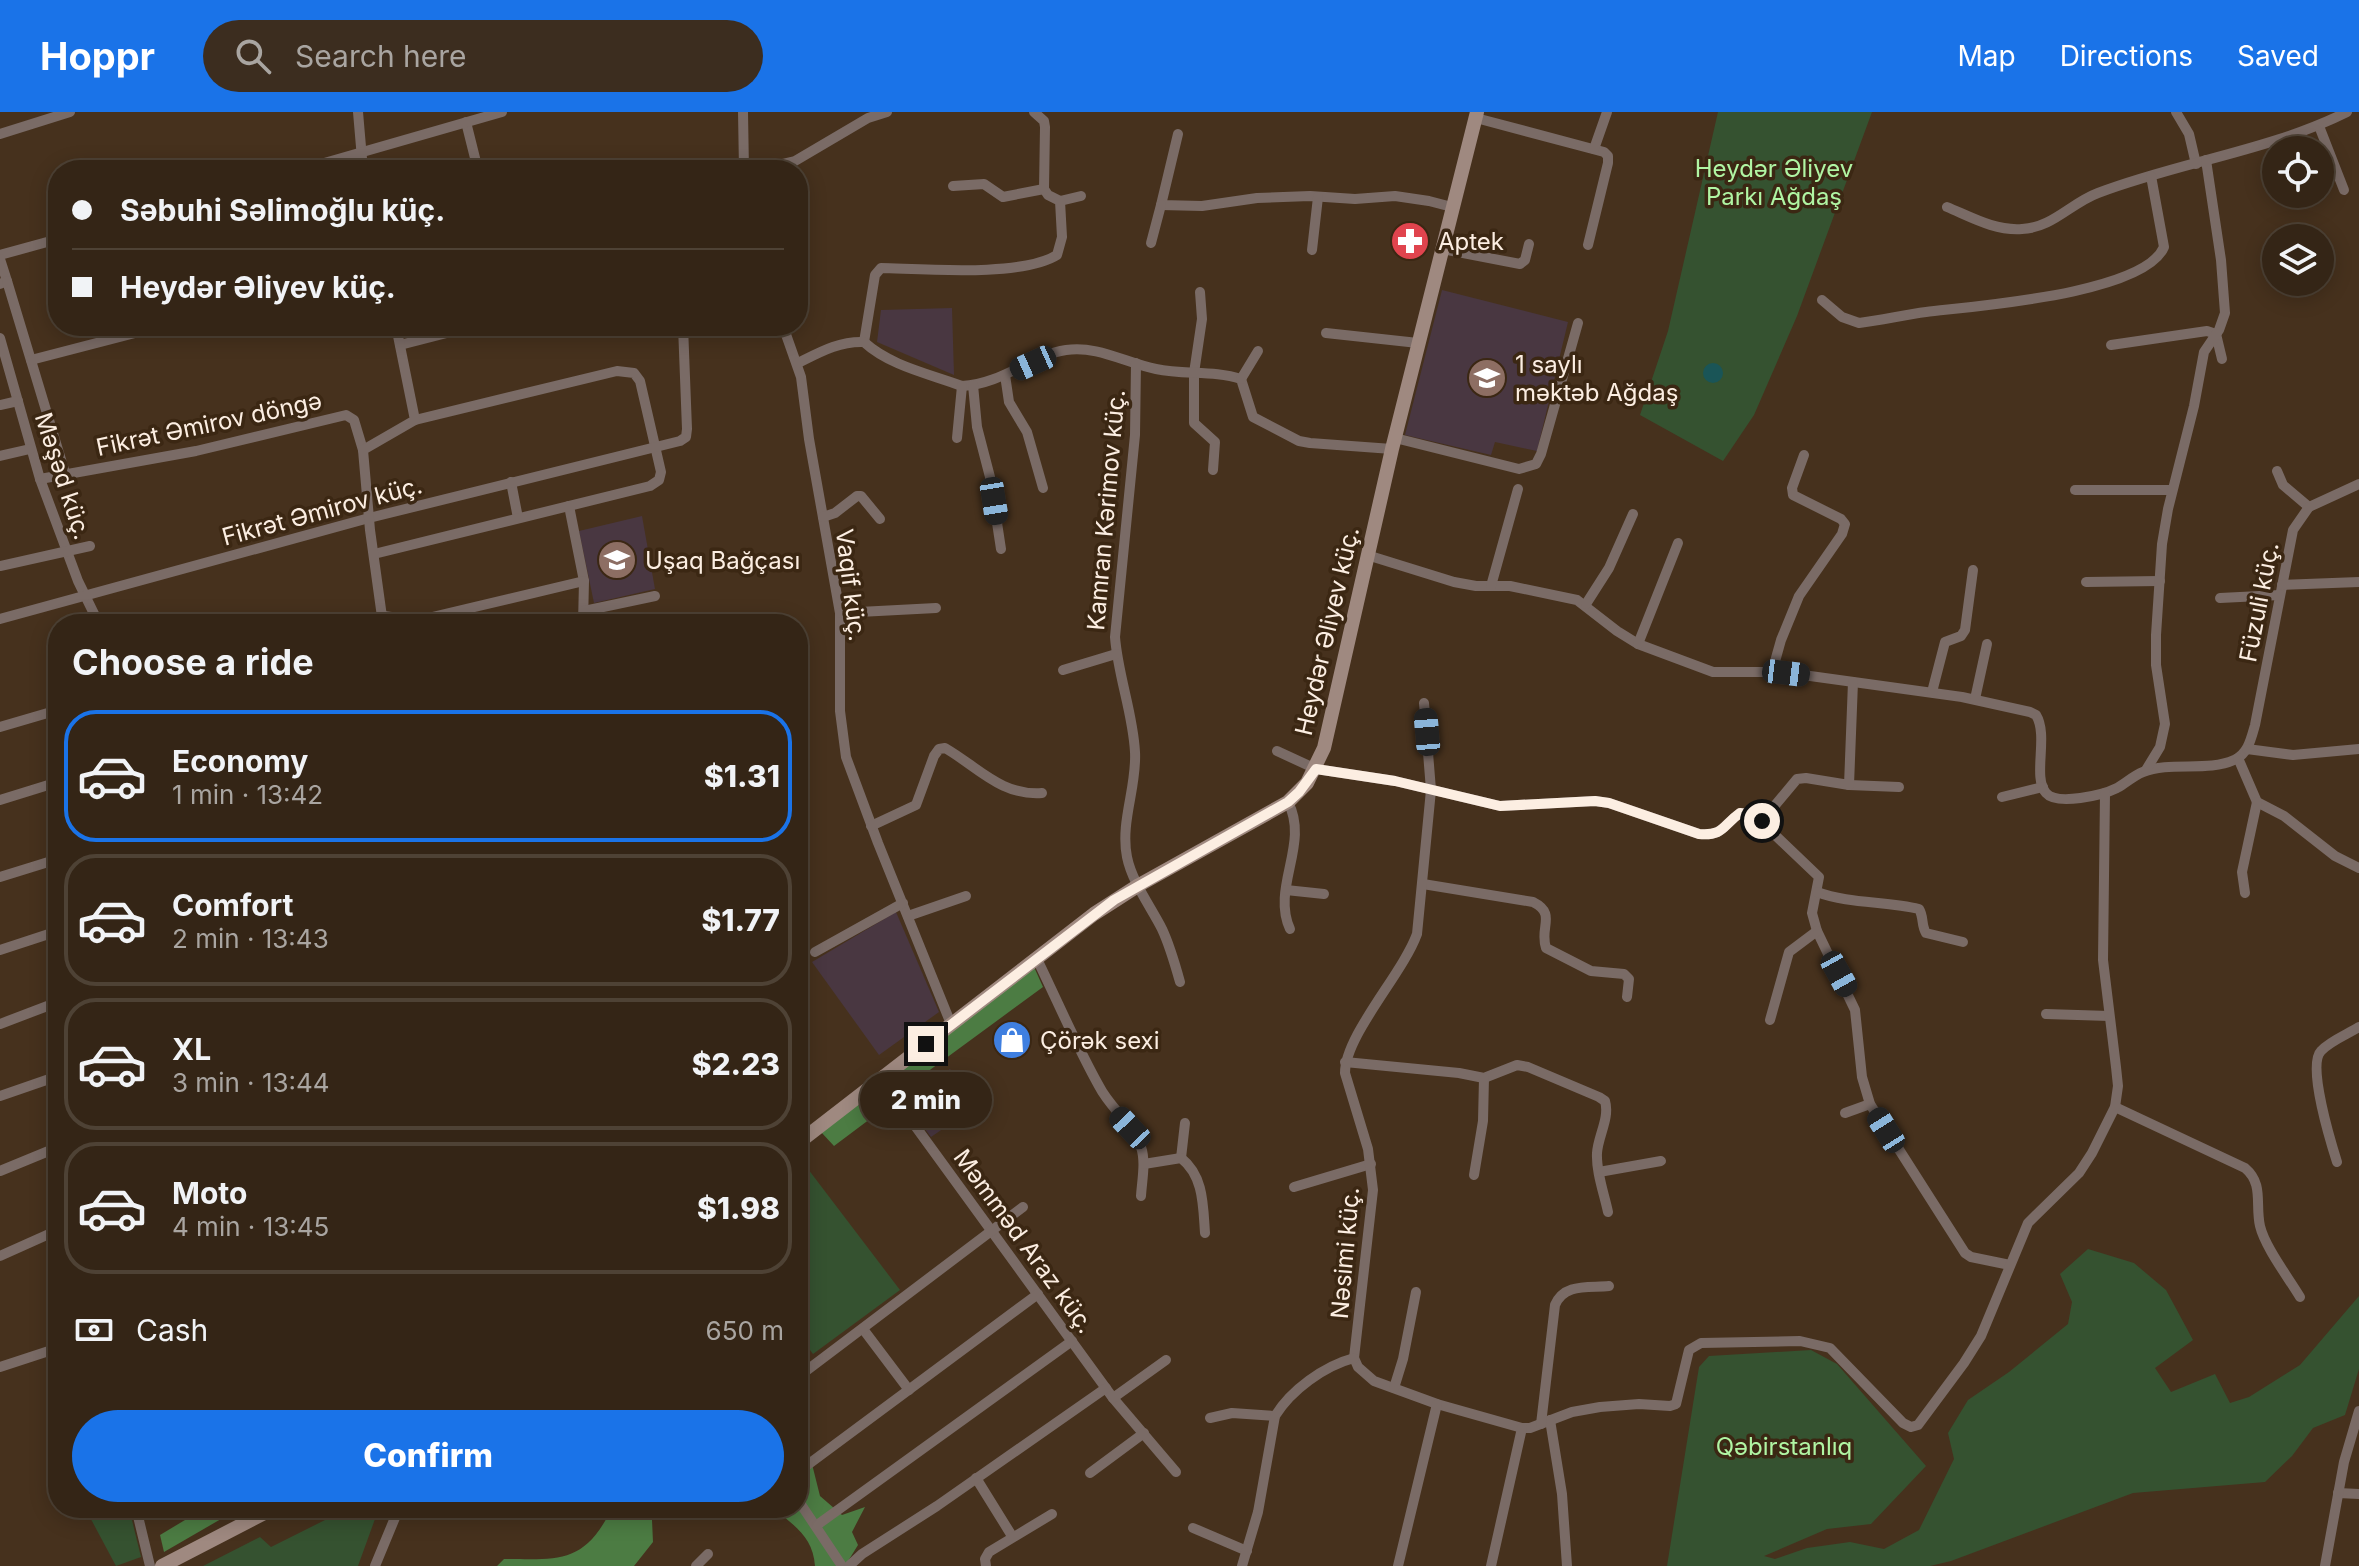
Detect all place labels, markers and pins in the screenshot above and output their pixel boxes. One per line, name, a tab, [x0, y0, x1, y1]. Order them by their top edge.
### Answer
pharmacy icon: Aptek	[1389, 220, 1431, 262]
place label: Aptek	[1438, 227, 1504, 256]
place label: 1 saylı məktəb Ağdaş	[1515, 350, 1678, 407]
school or university icon: 1 saylı məktəb Ağdaş	[1466, 357, 1508, 399]
school or university icon: Uşaq Bağçası	[596, 539, 638, 581]
place label: Uşaq Bağçası	[645, 546, 800, 575]
shop icon: Çörək sexi	[991, 1019, 1033, 1061]
place label: Çörək sexi	[1040, 1026, 1160, 1055]

